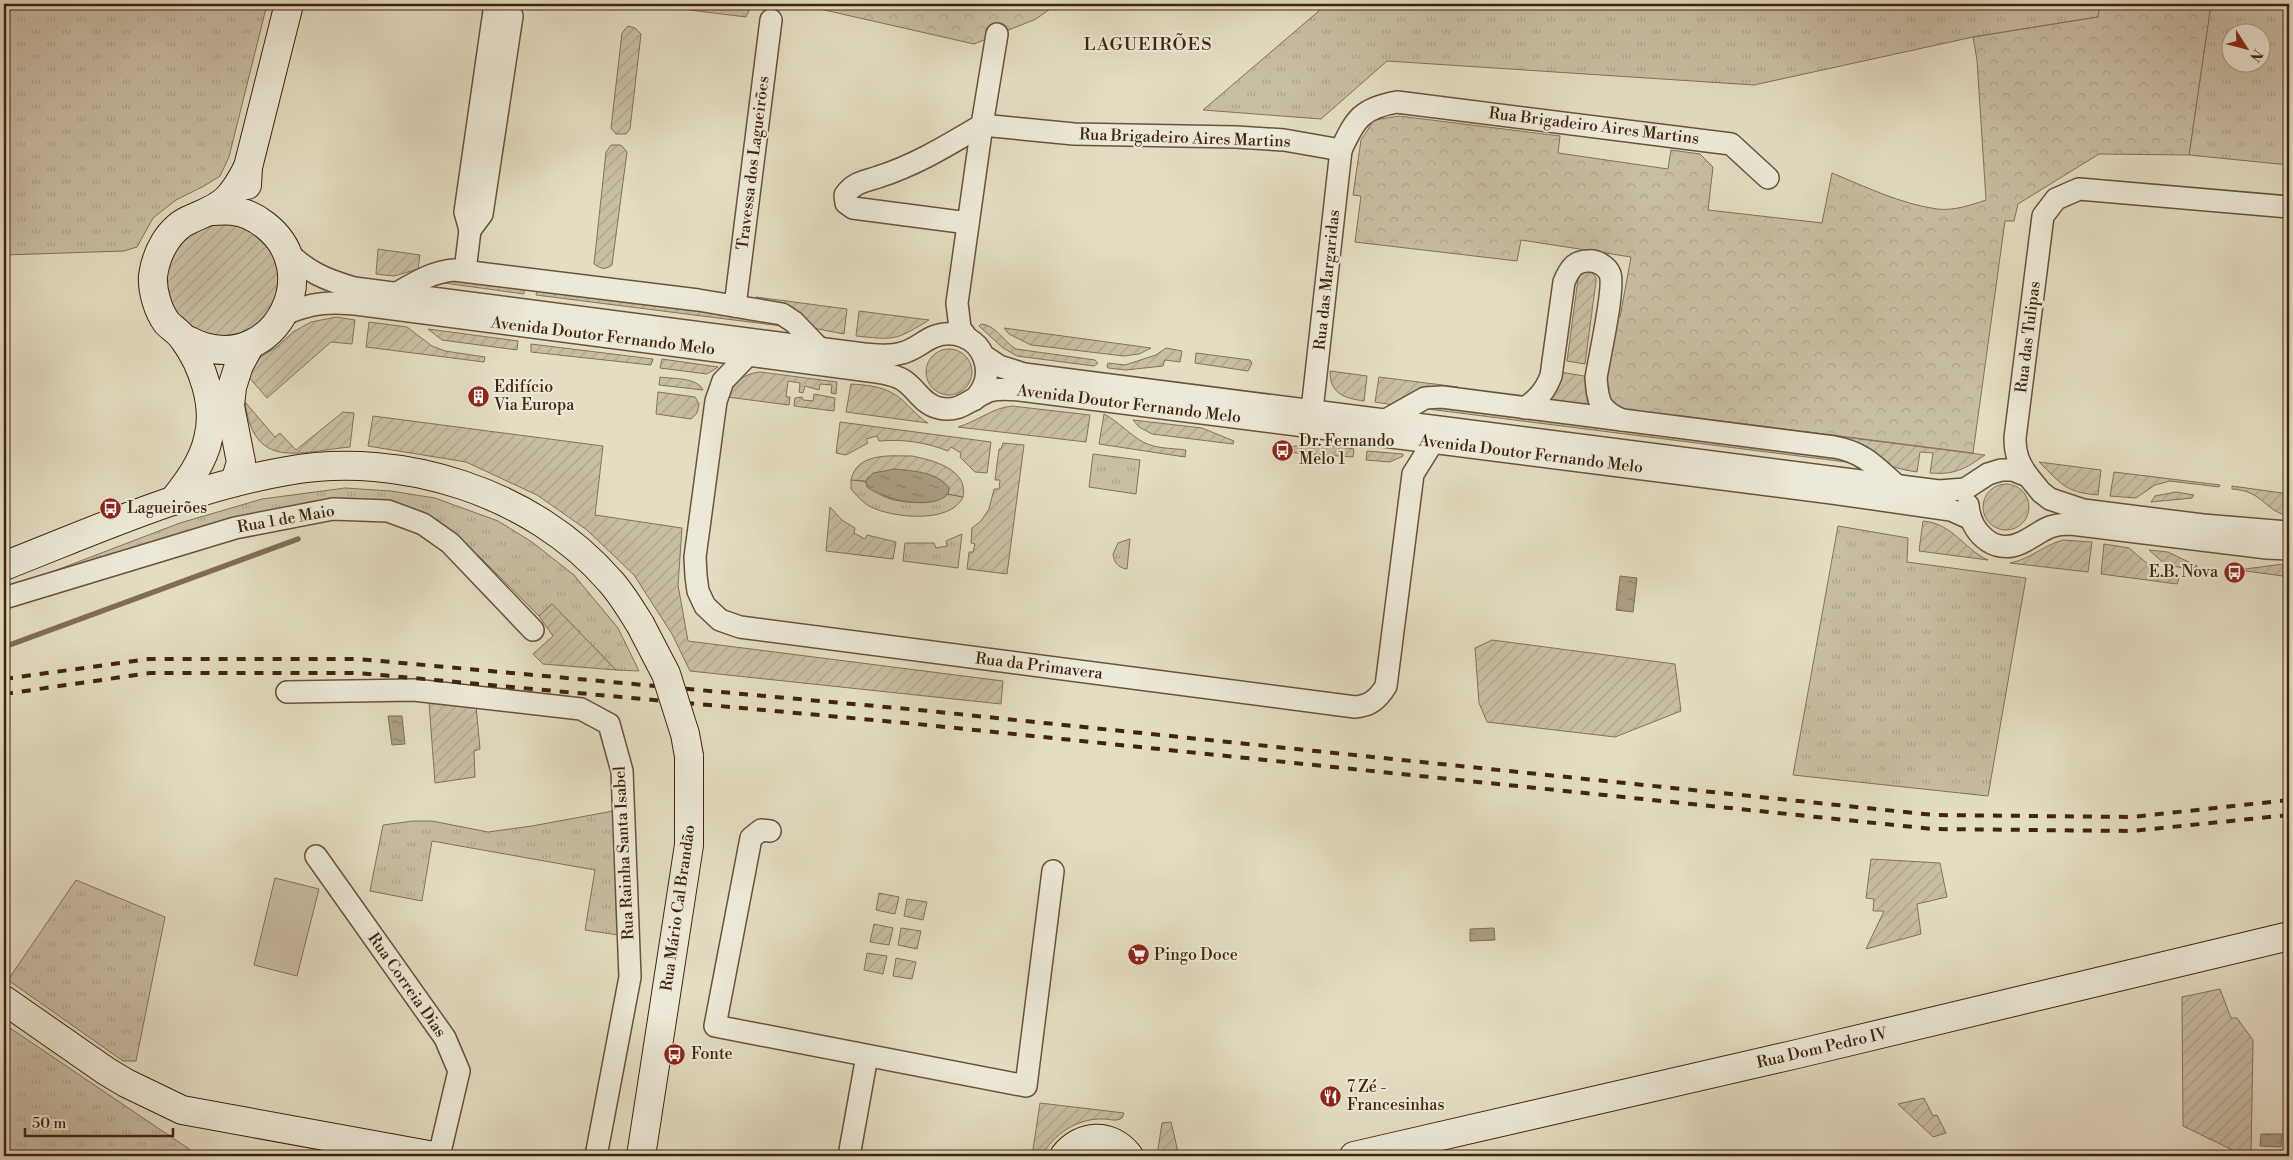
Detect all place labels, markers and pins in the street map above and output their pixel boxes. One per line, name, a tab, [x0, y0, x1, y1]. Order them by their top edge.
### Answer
place label: Edifício Via Europa	[493, 377, 575, 415]
building icon: Edifício Via Europa	[466, 384, 490, 408]
place label: Dr. Fernando Melo 1	[1299, 431, 1395, 469]
bus stop icon: Dr. Fernando Melo 1	[1271, 438, 1295, 462]
bus stop icon: Lagueirões	[99, 496, 123, 520]
place label: Lagueirões	[127, 498, 207, 518]
bus stop icon: E.B. Nova	[2222, 560, 2246, 584]
place label: E.B. Nova	[2149, 562, 2219, 582]
supermarket icon: Pingo Doce	[1126, 943, 1150, 967]
place label: Pingo Doce	[1154, 945, 1238, 965]
bus stop icon: Fonte	[663, 1042, 687, 1066]
place label: Fonte	[691, 1044, 733, 1064]
place label: 7 Zé - Francesinhas	[1347, 1077, 1444, 1115]
restaurant icon: 7 Zé - Francesinhas	[1319, 1084, 1343, 1108]

